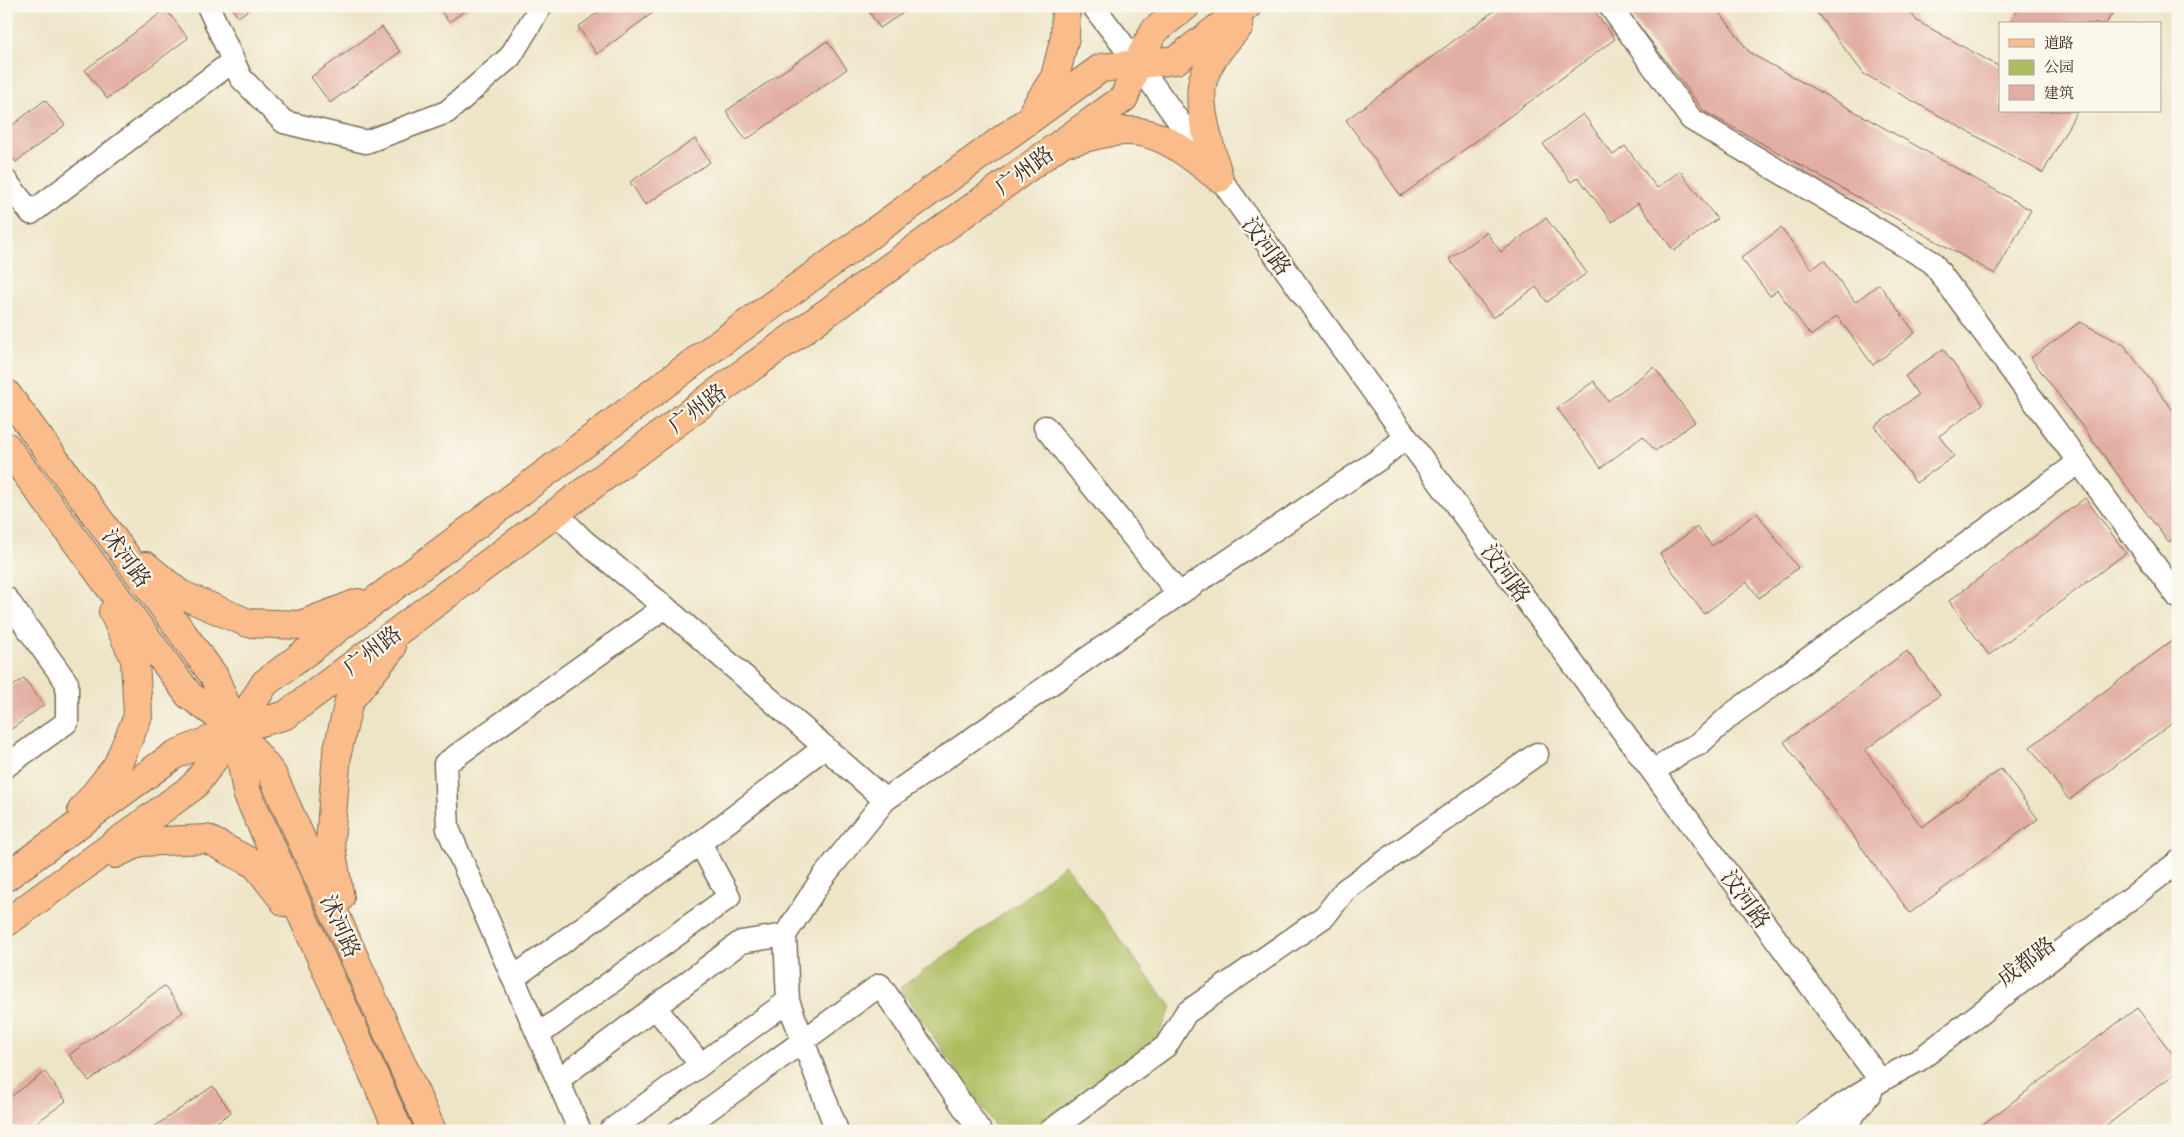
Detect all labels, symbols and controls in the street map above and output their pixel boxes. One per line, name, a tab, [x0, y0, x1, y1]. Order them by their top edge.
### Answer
legend	[1999, 22, 2162, 112]
text: 道路	[2044, 33, 2074, 52]
text: 公园	[2044, 57, 2074, 76]
text: 建筑	[2044, 83, 2074, 102]
street label: 广州路	[989, 139, 1060, 202]
street label: 汶河路	[1235, 211, 1298, 282]
street label: 广州路	[662, 377, 732, 440]
street label: 沭河路	[95, 523, 158, 594]
street label: 汶河路	[1474, 538, 1537, 609]
street label: 广州路	[337, 619, 407, 682]
street label: 汶河路	[1714, 864, 1777, 935]
street label: 沭河路	[314, 890, 367, 962]
street label: 成都路	[1991, 930, 2061, 993]

